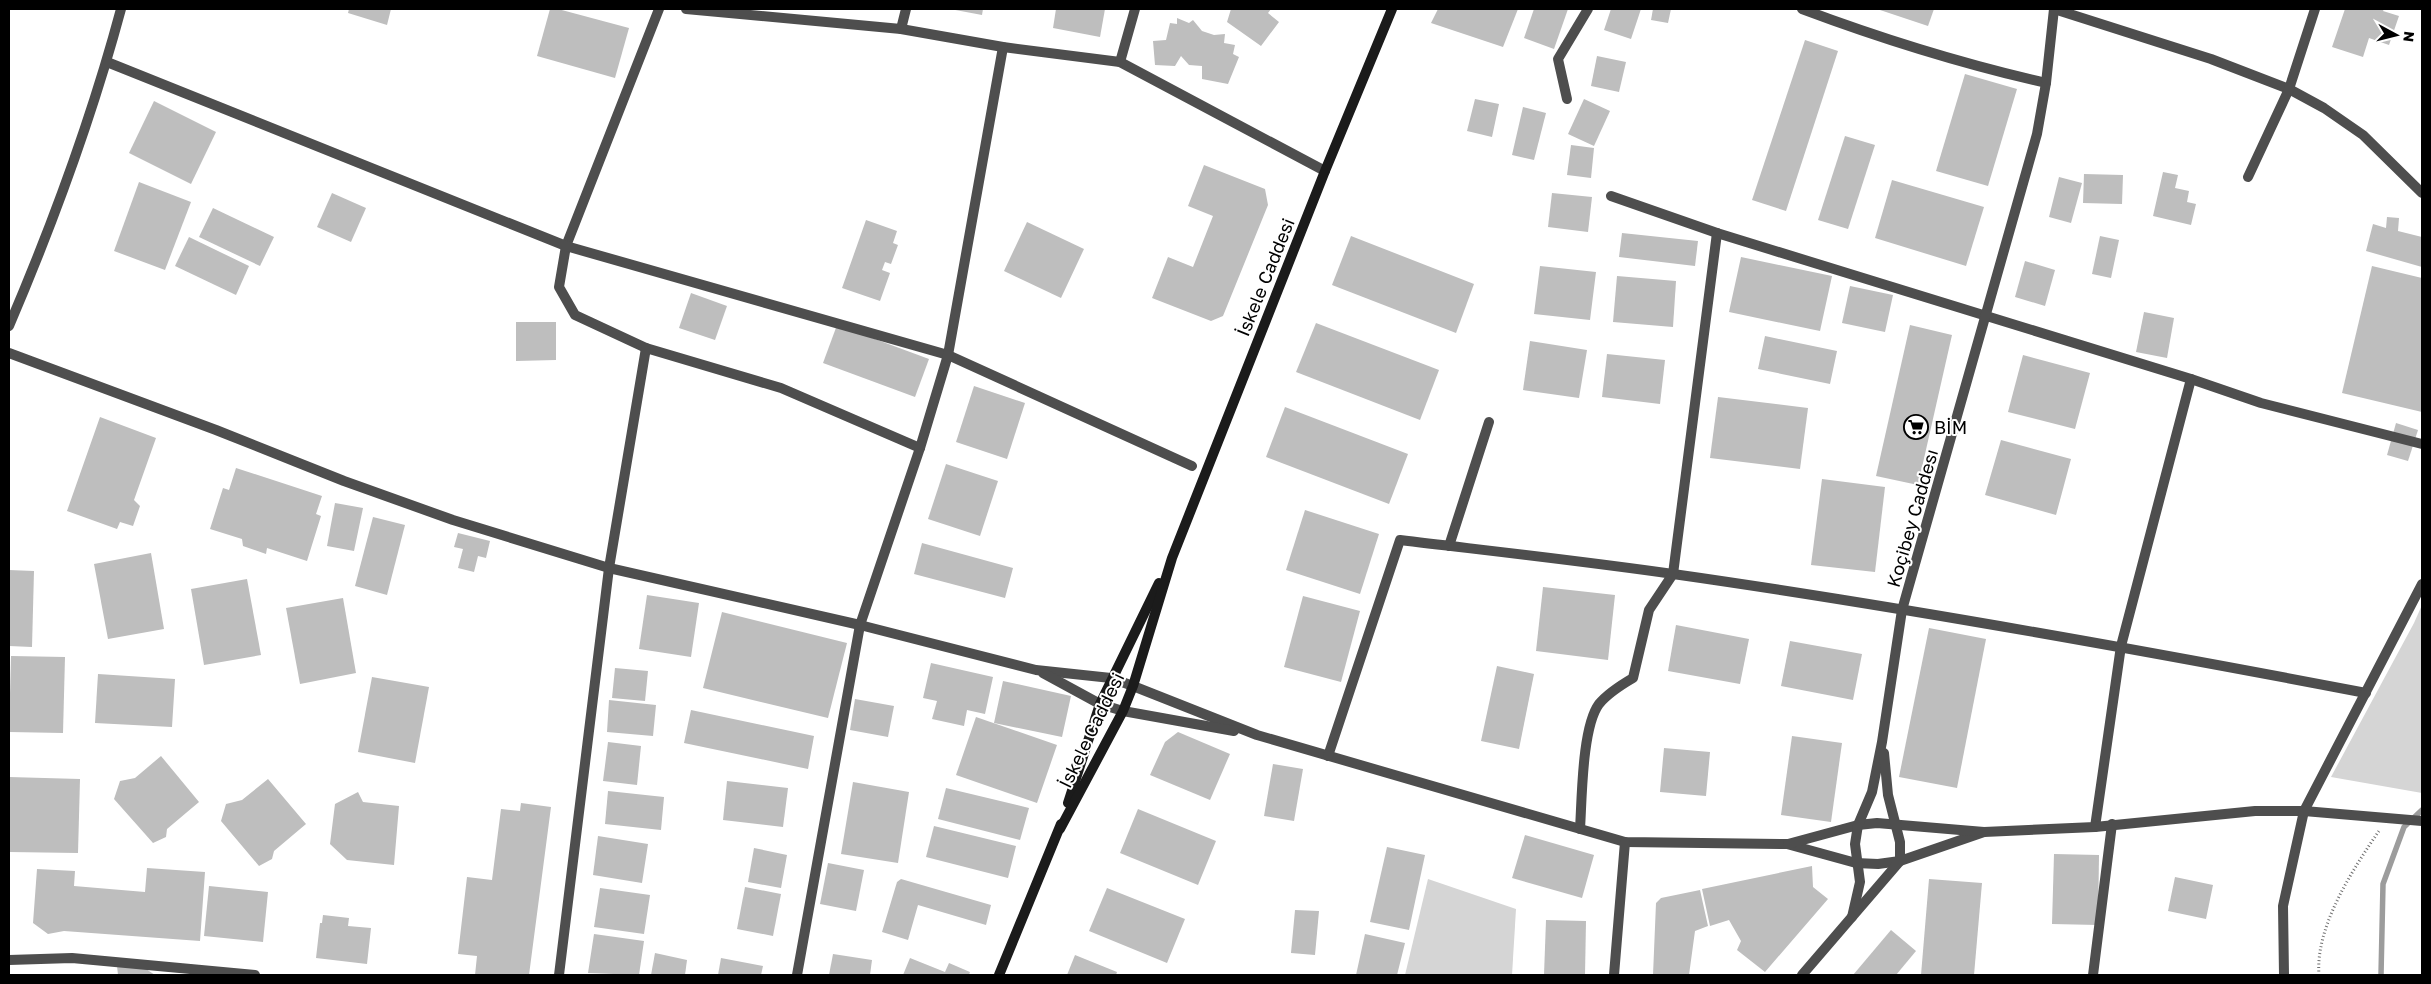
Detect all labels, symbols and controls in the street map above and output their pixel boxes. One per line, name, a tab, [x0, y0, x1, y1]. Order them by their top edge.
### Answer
north arrow	[2371, 10, 2421, 60]
text: N	[2400, 30, 2418, 43]
street label: İskele Caddesi	[1231, 215, 1299, 339]
supermarket icon: BİM	[1903, 414, 1929, 440]
place label: BİM	[1934, 416, 1967, 438]
street label: Koçibey Caddesı	[1882, 446, 1942, 590]
street label: İskele Caddesi	[1054, 669, 1128, 791]

